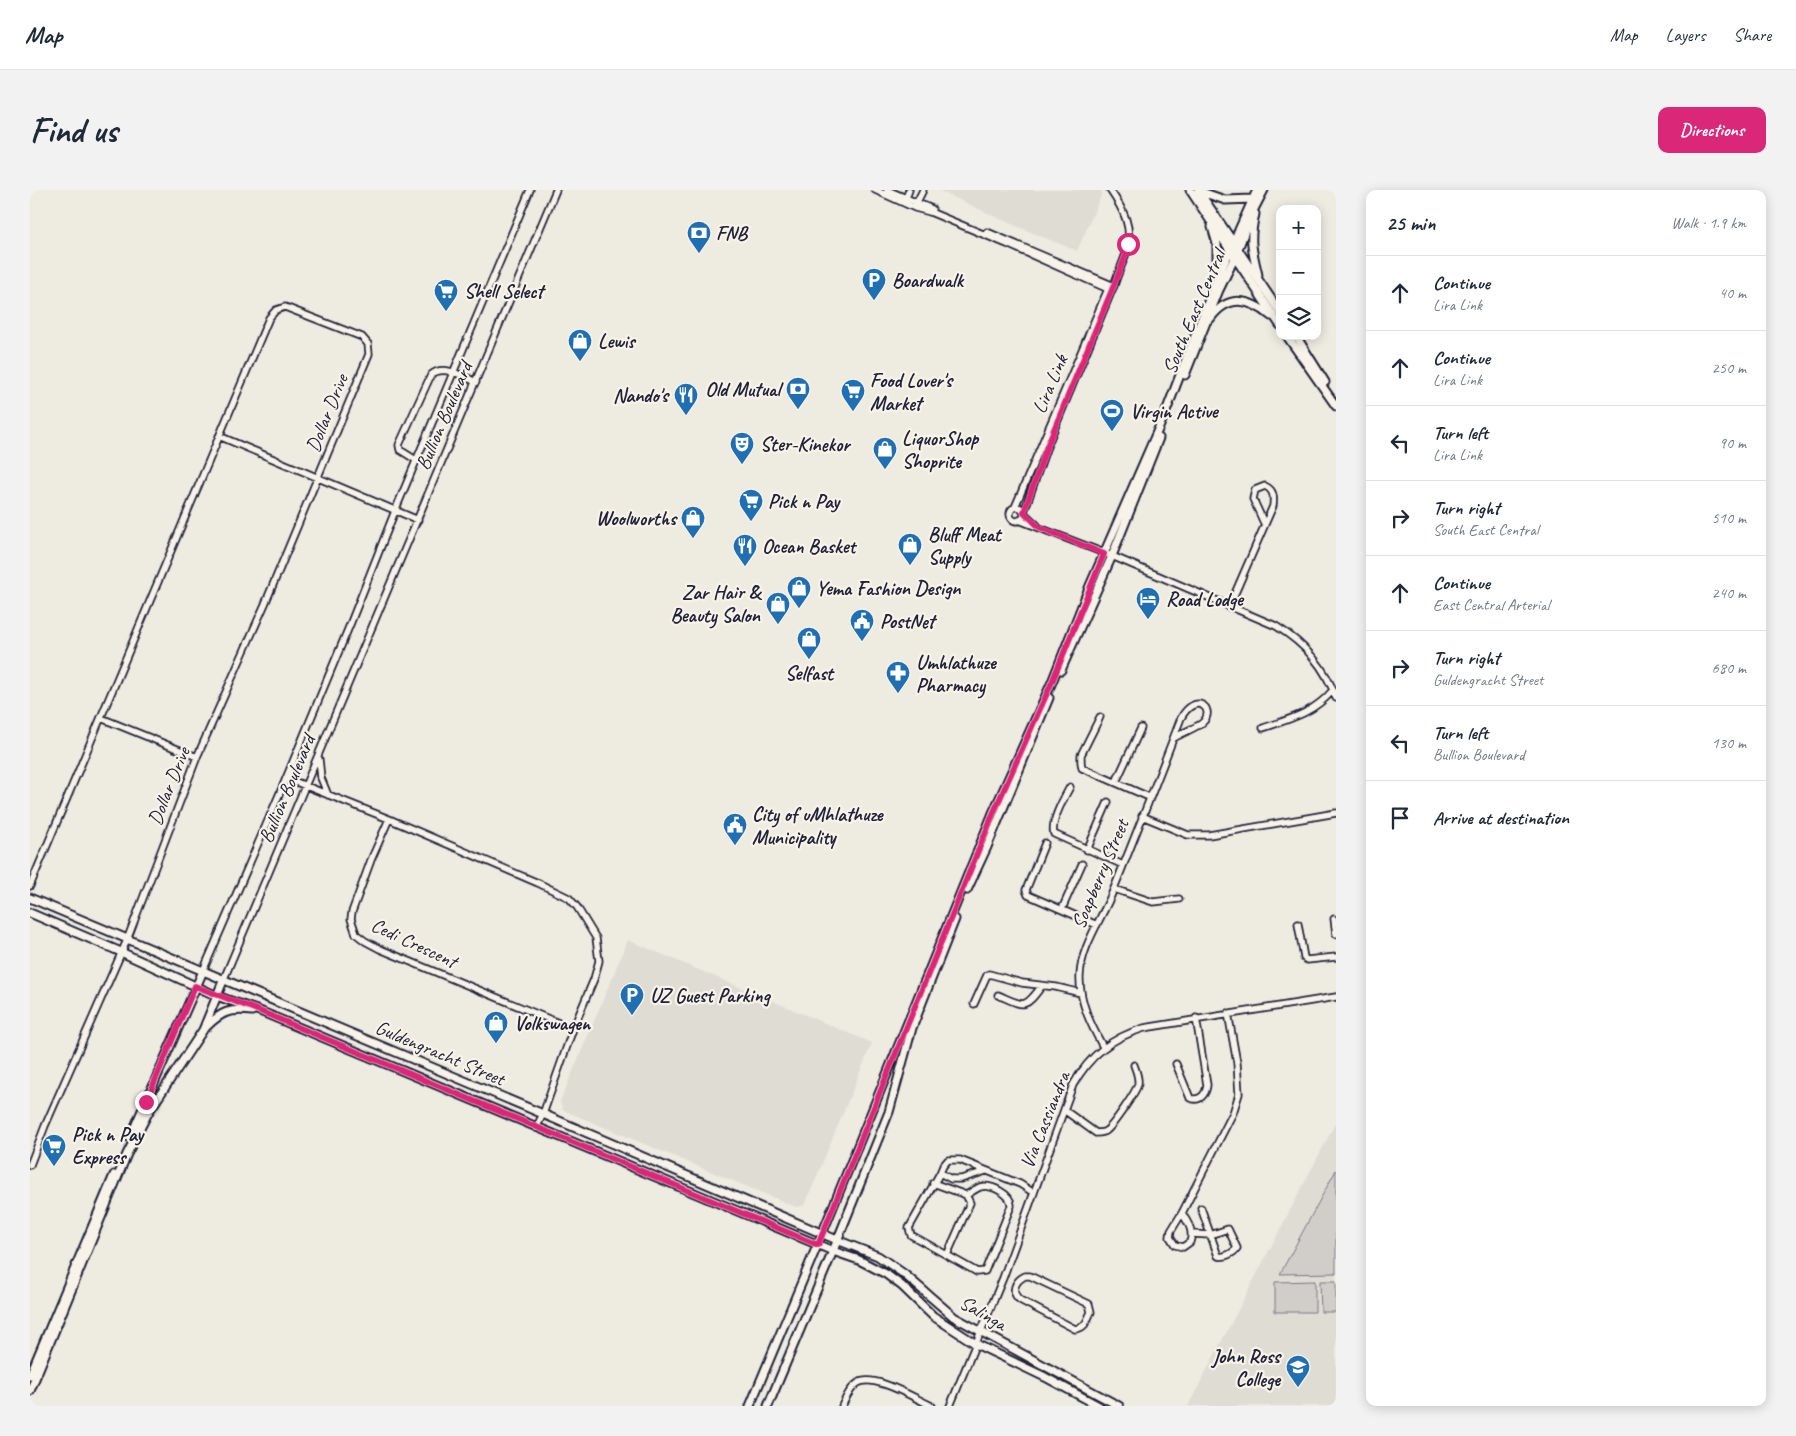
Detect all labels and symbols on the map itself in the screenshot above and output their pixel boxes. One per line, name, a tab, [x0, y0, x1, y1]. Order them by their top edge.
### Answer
bank icon: FNB	[686, 220, 712, 254]
place label: FNB	[716, 221, 750, 246]
route start	[1117, 233, 1140, 256]
street label: South East Central	[1157, 243, 1233, 378]
parking icon: Boardwalk	[861, 267, 887, 301]
place label: Boardwalk	[892, 268, 964, 293]
supermarket icon: Shell Select	[433, 278, 459, 312]
place label: Shell Select	[464, 279, 546, 304]
shop icon: Lewis	[567, 328, 593, 362]
place label: Lewis	[598, 329, 636, 354]
street label: Lira Link	[1027, 349, 1074, 417]
street label: Bullion Boulevard	[410, 356, 479, 474]
place label: Food Lover's Market	[870, 368, 954, 416]
street label: Dollar Drive	[300, 369, 354, 455]
bank icon: Old Mutual	[785, 376, 811, 410]
place label: Old Mutual	[705, 377, 784, 402]
supermarket icon: Food Lover's Market	[840, 378, 866, 412]
restaurant icon: Nando's	[673, 382, 699, 416]
place label: Nando's	[613, 383, 670, 408]
sports icon: Virgin Active	[1099, 398, 1125, 432]
place label: Virgin Active	[1130, 399, 1220, 424]
place label: LiquorShop Shoprite	[902, 426, 979, 474]
theatre icon: Ster-Kinekor	[729, 431, 755, 465]
place label: Ster-Kinekor	[760, 432, 852, 457]
shop icon: LiquorShop Shoprite	[872, 436, 898, 470]
supermarket icon: Pick n Pay	[738, 488, 764, 522]
place label: Pick n Pay	[768, 489, 841, 514]
shop icon: Woolworths	[680, 505, 706, 539]
place label: Woolworths	[596, 506, 678, 531]
place label: Bluff Meat Supply	[928, 522, 1003, 570]
shop icon: Bluff Meat Supply	[897, 532, 923, 566]
restaurant icon: Ocean Basket	[732, 533, 758, 567]
place label: Ocean Basket	[762, 534, 857, 559]
shop icon: Yema Fashion Design	[786, 575, 812, 609]
place label: Yema Fashion Design	[816, 576, 961, 601]
place label: Zar Hair & Beauty Salon	[670, 580, 763, 629]
hotel icon: Road Lodge	[1135, 586, 1161, 620]
place label: Road Lodge	[1166, 587, 1245, 612]
shop icon: Zar Hair & Beauty Salon	[765, 591, 791, 625]
public building icon: PostNet	[849, 608, 875, 642]
place label: PostNet	[880, 609, 938, 634]
shop icon: Selfast	[796, 626, 822, 660]
place label: Umhlathuze Pharmacy	[916, 650, 997, 699]
pharmacy icon: Umhlathuze Pharmacy	[885, 660, 911, 694]
place label: Selfast	[785, 661, 835, 686]
street label: Bullion Boulevard	[253, 729, 322, 847]
street label: Dollar Drive	[142, 742, 196, 828]
place label: City of uMhlathuze Municipality	[752, 802, 884, 850]
public building icon: City of uMhlathuze Municipality	[722, 812, 748, 846]
street label: Soapberry Street	[1066, 813, 1135, 933]
street label: Cedi Crescent	[367, 912, 464, 975]
parking icon: UZ Guest Parking	[619, 982, 645, 1016]
place label: UZ Guest Parking	[650, 983, 771, 1008]
shop icon: Volkswagen	[483, 1010, 509, 1044]
place label: Volkswagen	[514, 1011, 592, 1036]
street label: Guldengracht Street	[372, 1015, 511, 1092]
street label: Via Cassiandra	[1014, 1066, 1076, 1172]
route end	[135, 1091, 158, 1114]
place label: Pick n Pay Express	[72, 1122, 145, 1170]
supermarket icon: Pick n Pay Express	[41, 1133, 67, 1167]
street label: Salinga	[955, 1290, 1012, 1337]
place label: John Ross College	[1210, 1344, 1282, 1392]
school or university icon: John Ross College	[1285, 1354, 1311, 1388]

